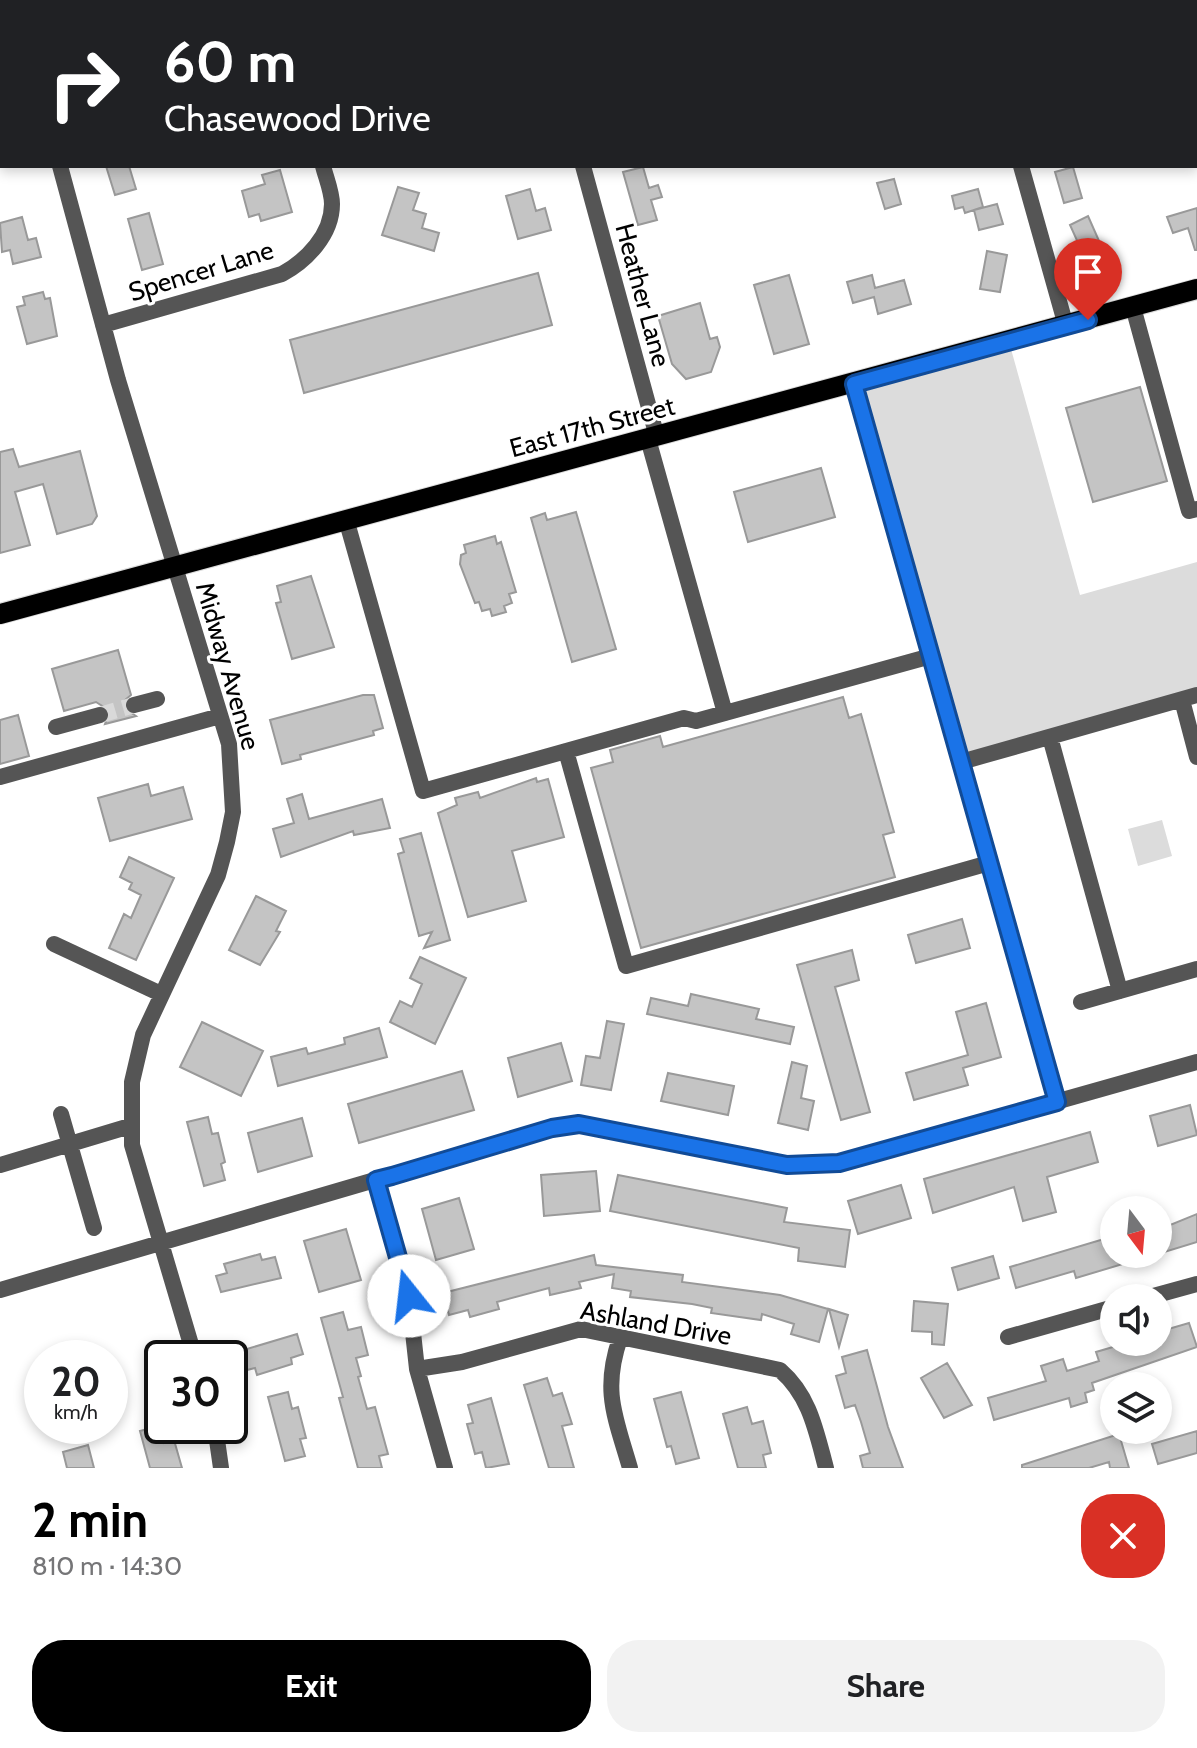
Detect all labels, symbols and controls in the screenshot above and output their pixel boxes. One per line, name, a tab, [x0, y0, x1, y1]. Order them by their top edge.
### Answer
text: 60 m	[164, 28, 296, 96]
icon: right	[32, 32, 136, 136]
text: Chasewood Drive	[164, 96, 431, 140]
street label: Heather Lane	[609, 220, 677, 370]
street label: Spencer Lane	[125, 234, 277, 308]
pin	[1054, 238, 1122, 320]
icon: arrive	[1066, 250, 1110, 294]
street label: East 17th Street	[506, 390, 678, 464]
street label: Midway Avenue	[189, 578, 267, 754]
north arrow	[1100, 1196, 1172, 1268]
map controls	[1100, 1196, 1172, 1444]
position arrow	[367, 1254, 451, 1338]
button: sound	[1100, 1284, 1172, 1356]
street label: Ashland Drive	[578, 1294, 734, 1352]
speed limit sign: 30	[144, 1340, 248, 1444]
text: 20	[51, 1357, 101, 1406]
button: layers	[1100, 1372, 1172, 1444]
text: km/h	[54, 1400, 98, 1424]
text: 2 min	[32, 1491, 148, 1549]
button: close	[1081, 1494, 1165, 1578]
text: 810 m · 14:30	[32, 1550, 182, 1582]
button: Exit	[32, 1640, 591, 1732]
button: Share	[607, 1640, 1165, 1732]

